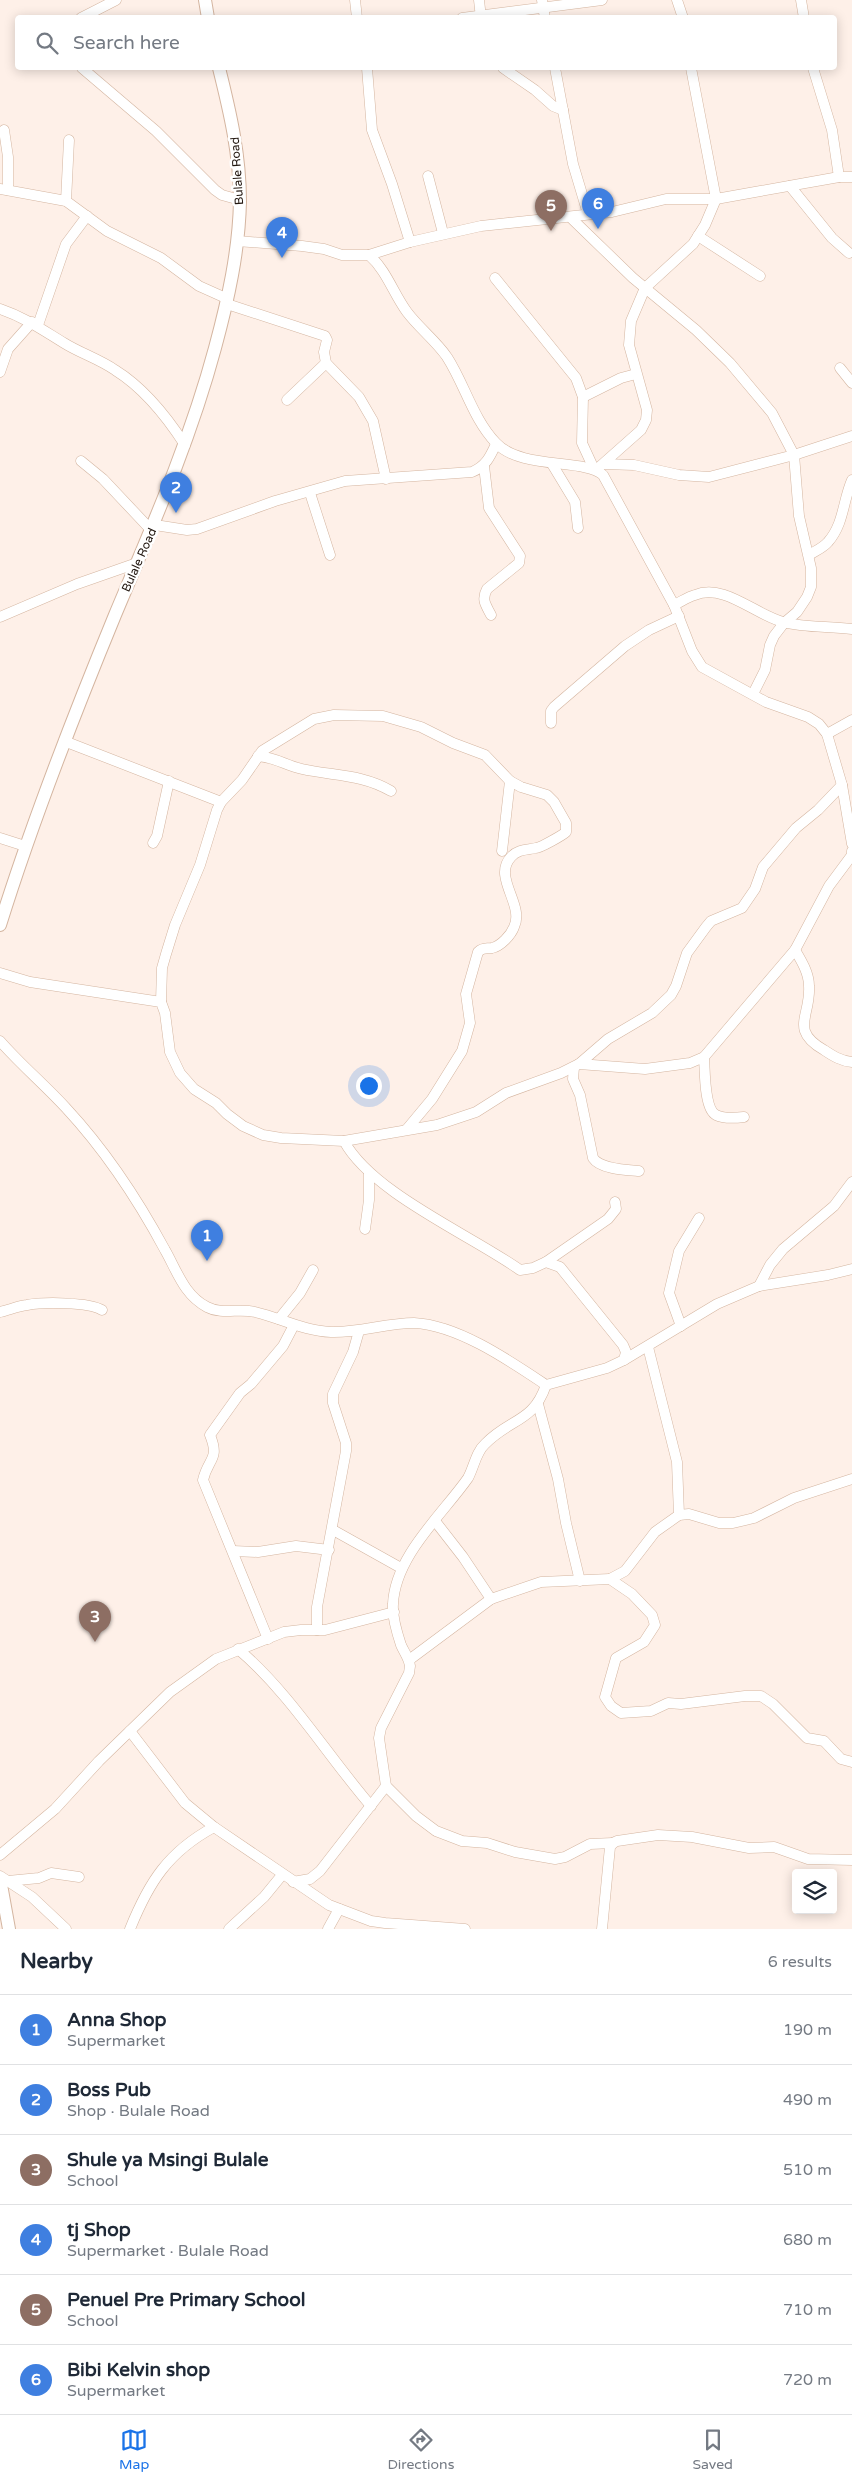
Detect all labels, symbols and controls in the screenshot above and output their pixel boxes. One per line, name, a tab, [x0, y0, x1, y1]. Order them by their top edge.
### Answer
search box	[15, 15, 837, 70]
icon: search	[33, 29, 61, 57]
text: Search here	[73, 32, 180, 54]
street label: Bulale Road	[228, 136, 246, 206]
pin: 6	[582, 188, 614, 229]
pin: 5	[535, 190, 567, 231]
pin: 4	[266, 217, 298, 258]
pin: 2	[160, 472, 192, 513]
street label: Bulale Road	[119, 526, 159, 594]
your location	[356, 1073, 382, 1099]
pin: 1	[191, 1220, 223, 1261]
pin: 3	[79, 1601, 111, 1642]
map controls	[792, 1869, 837, 1914]
button: layers	[792, 1869, 837, 1914]
text: Nearby	[20, 1949, 93, 1974]
text: 6 results	[768, 1952, 832, 1972]
text: Anna Shop	[67, 2009, 166, 2031]
text: 1	[31, 2020, 41, 2040]
text: 190 m	[783, 2020, 832, 2040]
text: Supermarket	[67, 2031, 165, 2051]
text: Boss Pub	[67, 2079, 151, 2101]
text: 2	[31, 2090, 41, 2110]
text: 490 m	[783, 2090, 832, 2110]
text: Shop · Bulale Road	[67, 2101, 210, 2121]
text: Shule ya Msingi Bulale	[67, 2149, 268, 2171]
text: 3	[31, 2160, 41, 2180]
text: 510 m	[783, 2160, 832, 2180]
text: School	[67, 2171, 119, 2191]
text: tj Shop	[67, 2219, 131, 2241]
text: 4	[31, 2230, 41, 2250]
text: 680 m	[783, 2230, 832, 2250]
text: Supermarket · Bulale Road	[67, 2241, 269, 2261]
text: Penuel Pre Primary School	[67, 2289, 305, 2311]
text: 5	[31, 2300, 41, 2320]
text: 710 m	[783, 2300, 832, 2320]
text: School	[67, 2311, 119, 2331]
text: Bibi Kelvin shop	[67, 2359, 210, 2381]
text: 6	[31, 2370, 41, 2390]
text: 720 m	[783, 2370, 832, 2390]
text: Supermarket	[67, 2381, 165, 2401]
tab: Map	[119, 2426, 149, 2473]
tab: Directions	[387, 2426, 454, 2473]
tab: Saved	[692, 2426, 733, 2473]

